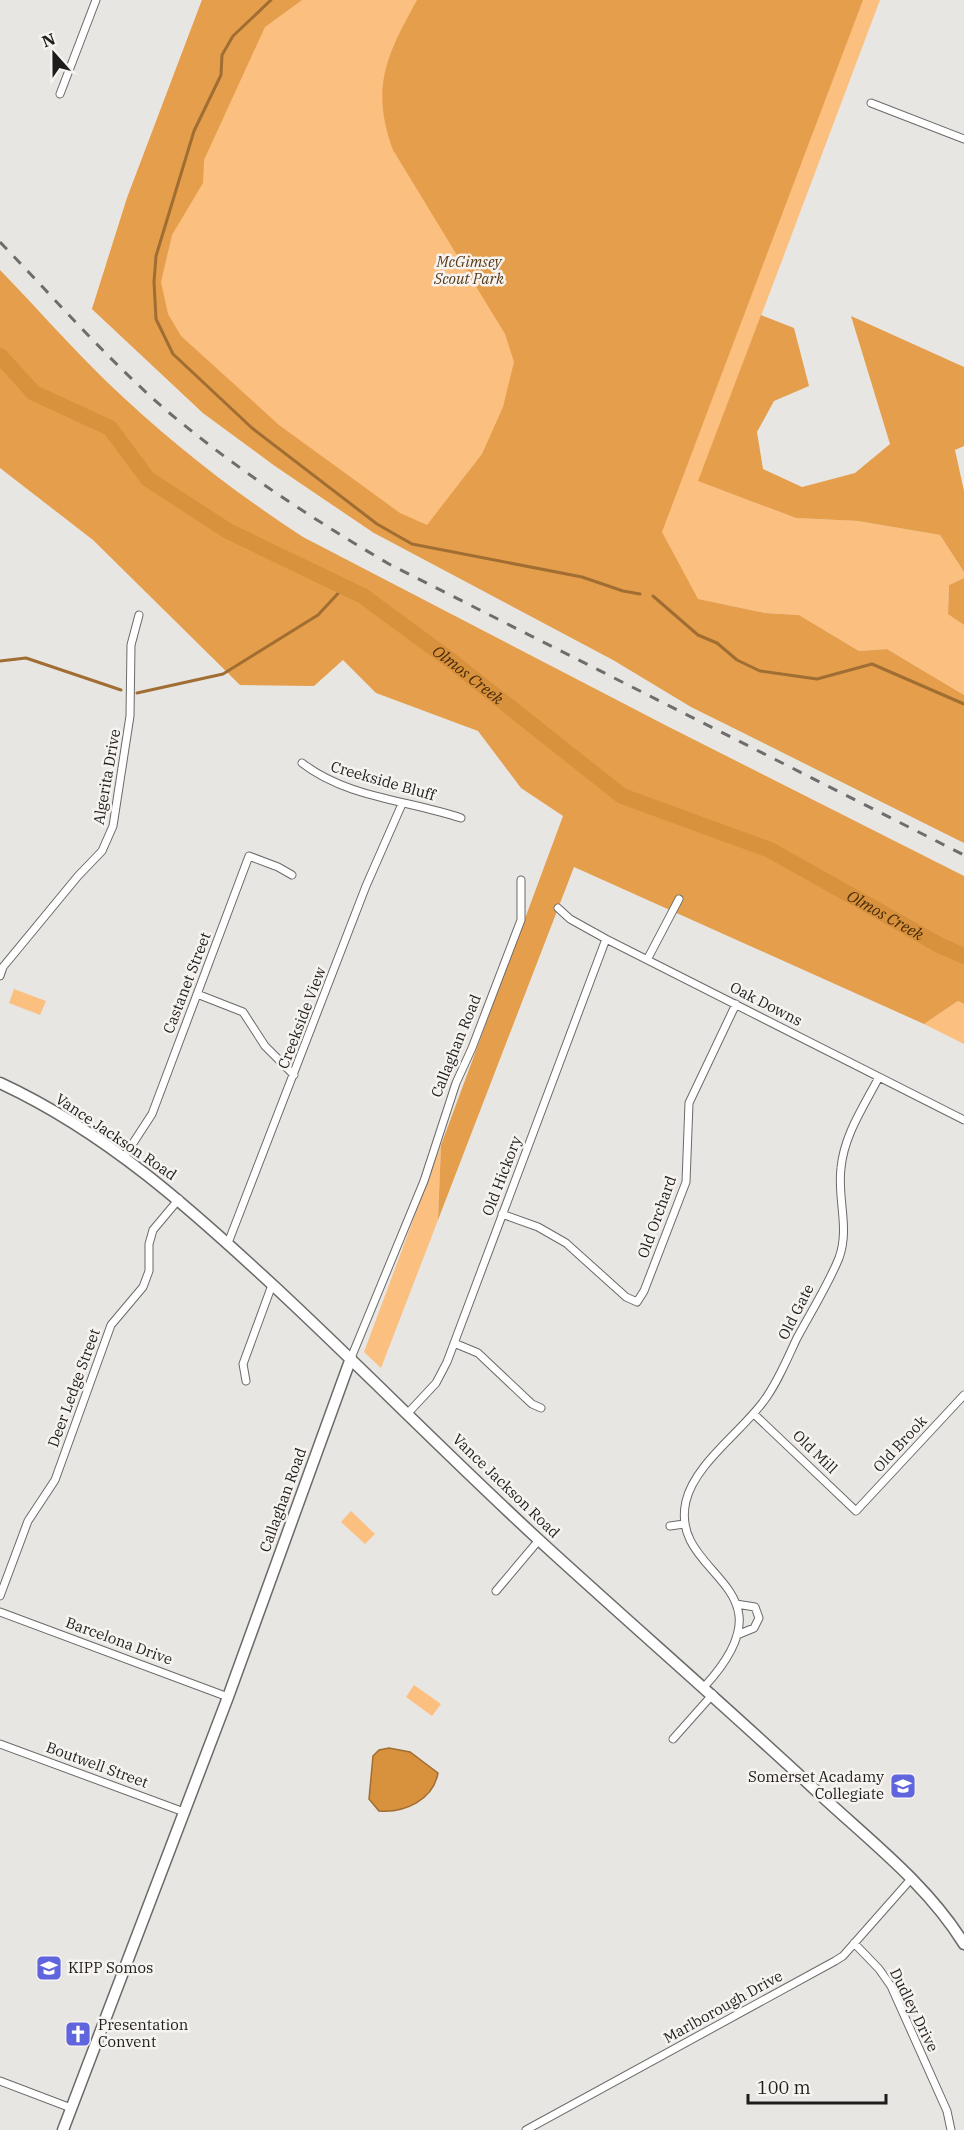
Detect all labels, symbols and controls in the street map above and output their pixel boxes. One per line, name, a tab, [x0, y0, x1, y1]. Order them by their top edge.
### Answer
north arrow	[24, 24, 84, 84]
text: N	[39, 28, 58, 52]
park label: McGimsey Scout Park	[433, 252, 504, 288]
water label: Olmos Creek	[429, 641, 508, 709]
street label: Algerita Drive	[89, 728, 124, 826]
street label: Creekside Bluff	[329, 757, 438, 805]
water label: Olmos Creek	[843, 885, 928, 945]
street label: Castanet Street	[158, 929, 215, 1036]
street label: Creekside View	[273, 964, 330, 1072]
street label: Oak Downs	[727, 977, 806, 1030]
street label: Callaghan Road	[426, 992, 485, 1100]
street label: Vance Jackson Road	[52, 1089, 180, 1184]
street label: Old Hickory	[478, 1133, 525, 1219]
street label: Old Orchard	[633, 1173, 680, 1261]
street label: Old Gate	[773, 1281, 818, 1343]
street label: Deer Ledge Street	[43, 1326, 104, 1450]
street label: Old Brook	[869, 1411, 931, 1476]
street label: Old Mill	[789, 1426, 842, 1477]
street label: Vance Jackson Road	[449, 1429, 564, 1542]
street label: Callaghan Road	[255, 1445, 310, 1555]
street label: Barcelona Drive	[63, 1612, 175, 1669]
street label: Boutwell Street	[44, 1737, 151, 1792]
place label: Somerset Acadamy Collegiate	[748, 1767, 884, 1803]
school or university icon: Somerset Acadamy Collegiate	[888, 1771, 918, 1801]
school or university icon: KIPP Somos	[34, 1953, 64, 1983]
place label: KIPP Somos	[68, 1958, 153, 1977]
street label: Dudley Drive	[886, 1965, 943, 2055]
street label: Marlborough Drive	[660, 1966, 786, 2047]
place label: Presentation Convent	[98, 2015, 189, 2051]
church icon: Presentation Convent	[63, 2019, 93, 2049]
scale bar	[748, 2067, 886, 2105]
text: 100 m	[757, 2076, 811, 2099]

